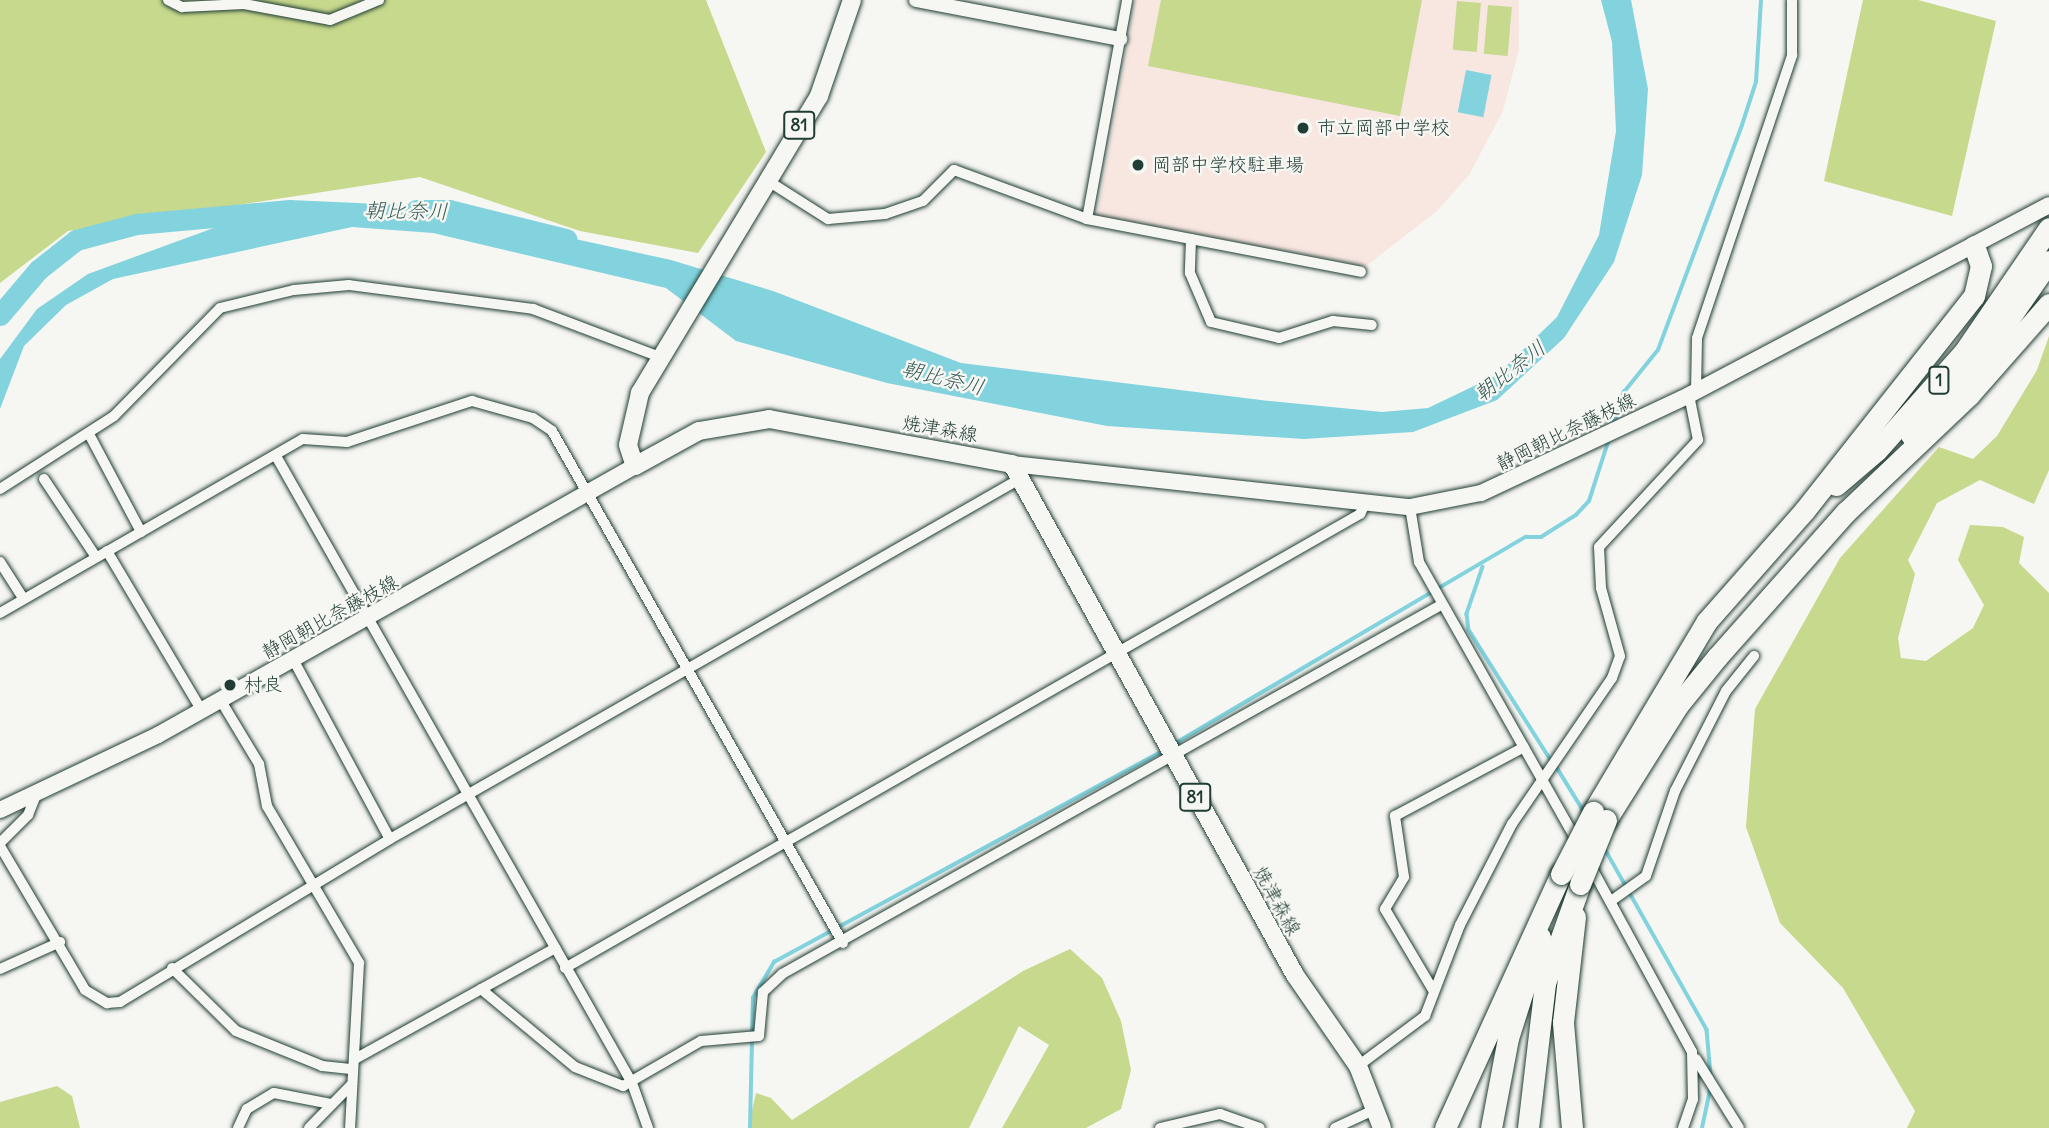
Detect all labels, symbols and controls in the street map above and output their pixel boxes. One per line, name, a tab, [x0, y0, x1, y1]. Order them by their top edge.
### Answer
road number: 81	[782, 110, 816, 140]
place label: 市立岡部中学校	[1317, 117, 1450, 139]
marker: 市立岡部中学校	[1295, 120, 1311, 136]
place label: 岡部中学校駐車場	[1152, 154, 1304, 176]
marker: 岡部中学校駐車場	[1130, 157, 1146, 173]
water label: 朝比奈川	[364, 198, 448, 224]
water label: 朝比奈川	[1469, 335, 1551, 407]
water label: 朝比奈川	[899, 356, 987, 400]
road number: 1	[1927, 366, 1951, 394]
street label: 静岡朝比奈藤枝線	[1493, 388, 1639, 476]
street label: 焼津森線	[901, 411, 979, 447]
street label: 静岡朝比奈藤枝線	[258, 570, 402, 664]
place label: 村良	[244, 674, 282, 696]
marker: 村良	[222, 677, 238, 693]
road number: 81	[1178, 782, 1212, 812]
street label: 焼津森線	[1249, 862, 1305, 940]

